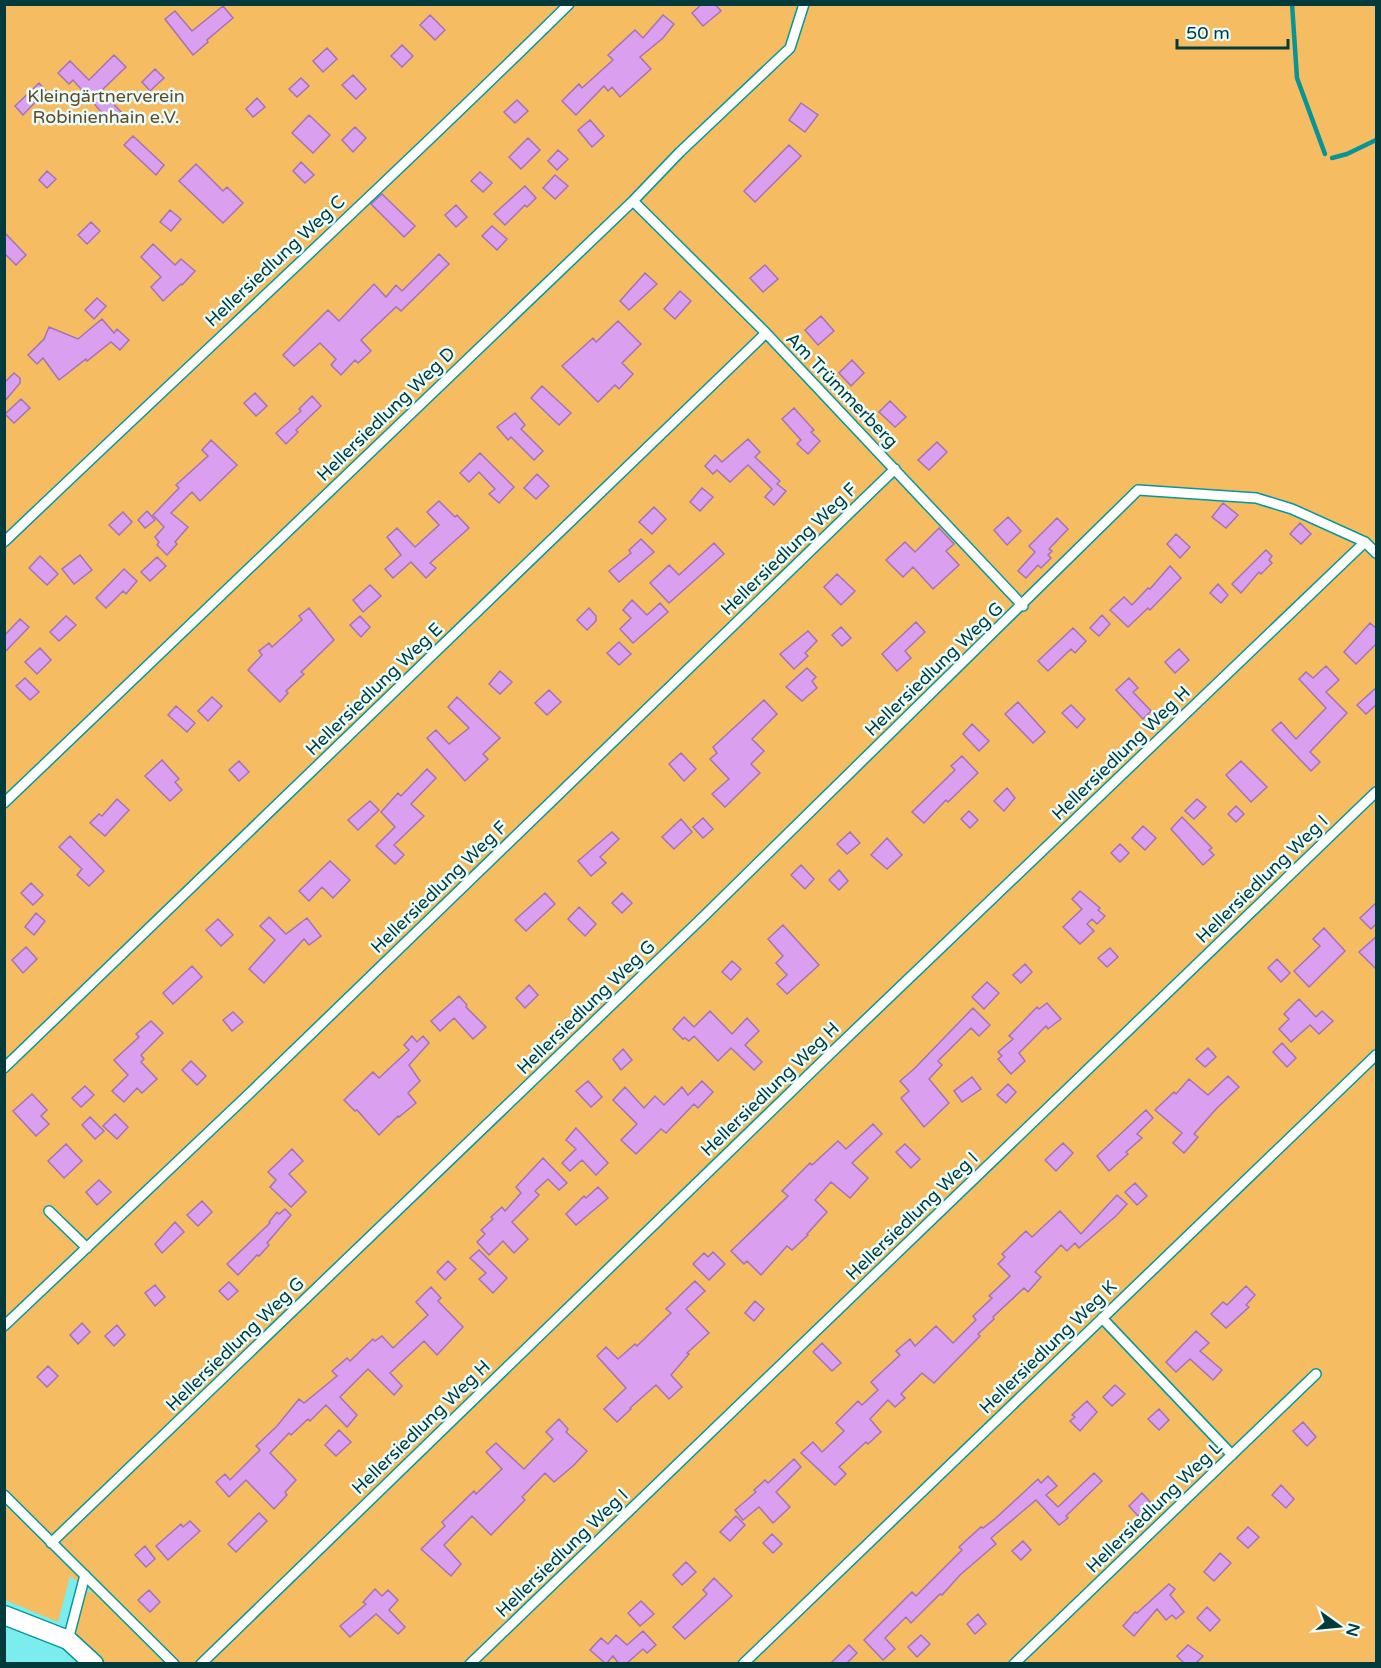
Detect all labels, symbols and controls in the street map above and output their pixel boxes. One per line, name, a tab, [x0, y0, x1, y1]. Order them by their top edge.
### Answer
scale bar	[1177, 12, 1288, 50]
text: 50 m	[1186, 22, 1230, 44]
park label: Kleingärtnerverein Robinienhain e.V.	[27, 85, 185, 128]
street label: Hellersiedlung Weg C	[201, 191, 349, 331]
street label: Am Trümmerberg	[781, 328, 903, 452]
street label: Hellersiedlung Weg D	[312, 342, 460, 486]
street label: Hellersiedlung Weg F	[716, 478, 862, 620]
street label: Hellersiedlung Weg G	[860, 597, 1008, 741]
street label: Hellersiedlung Weg E	[301, 618, 447, 760]
street label: Hellersiedlung Weg H	[1047, 681, 1195, 825]
street label: Hellersiedlung Weg I	[1191, 810, 1333, 948]
street label: Hellersiedlung Weg F	[366, 816, 512, 958]
street label: Hellersiedlung Weg G	[512, 935, 660, 1079]
street label: Hellersiedlung Weg H	[696, 1017, 844, 1161]
street label: Hellersiedlung Weg I	[841, 1147, 983, 1285]
street label: Hellersiedlung Weg G	[161, 1272, 309, 1416]
street label: Hellersiedlung Weg K	[975, 1276, 1121, 1418]
street label: Hellersiedlung Weg H	[347, 1355, 495, 1499]
street label: Hellersiedlung Weg L	[1081, 1436, 1227, 1578]
street label: Hellersiedlung Weg I	[491, 1484, 633, 1622]
north arrow	[1309, 1596, 1369, 1656]
text: N	[1341, 1621, 1364, 1638]

